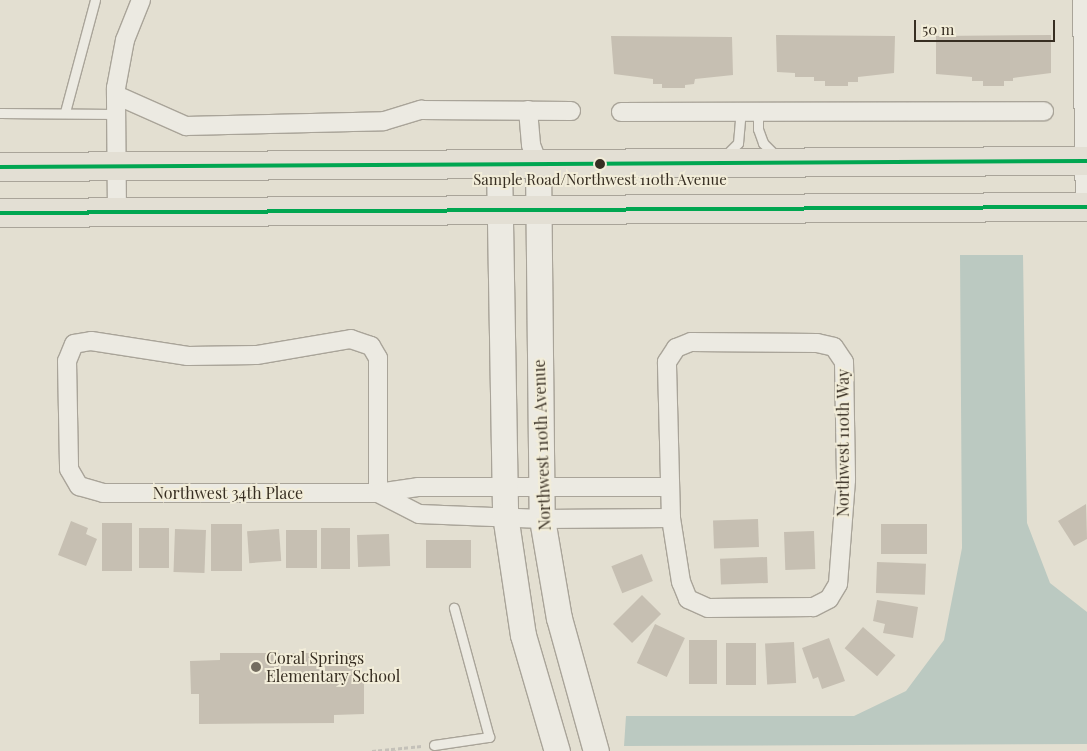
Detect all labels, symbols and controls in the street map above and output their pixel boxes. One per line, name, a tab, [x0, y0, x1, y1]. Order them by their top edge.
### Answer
scale bar	[917, 10, 1058, 42]
text: 50 m	[922, 19, 954, 39]
marker: Sample Road/Northwest 110th Avenue	[595, 159, 605, 169]
place label: Sample Road/Northwest 110th Avenue	[473, 171, 727, 189]
street label: Northwest 110th Avenue	[529, 359, 555, 531]
street label: Northwest 110th Way	[833, 368, 853, 518]
street label: Northwest 34th Place	[153, 483, 303, 503]
place label: Coral Springs Elementary School	[266, 648, 401, 686]
marker: Coral Springs Elementary School	[250, 661, 262, 673]

